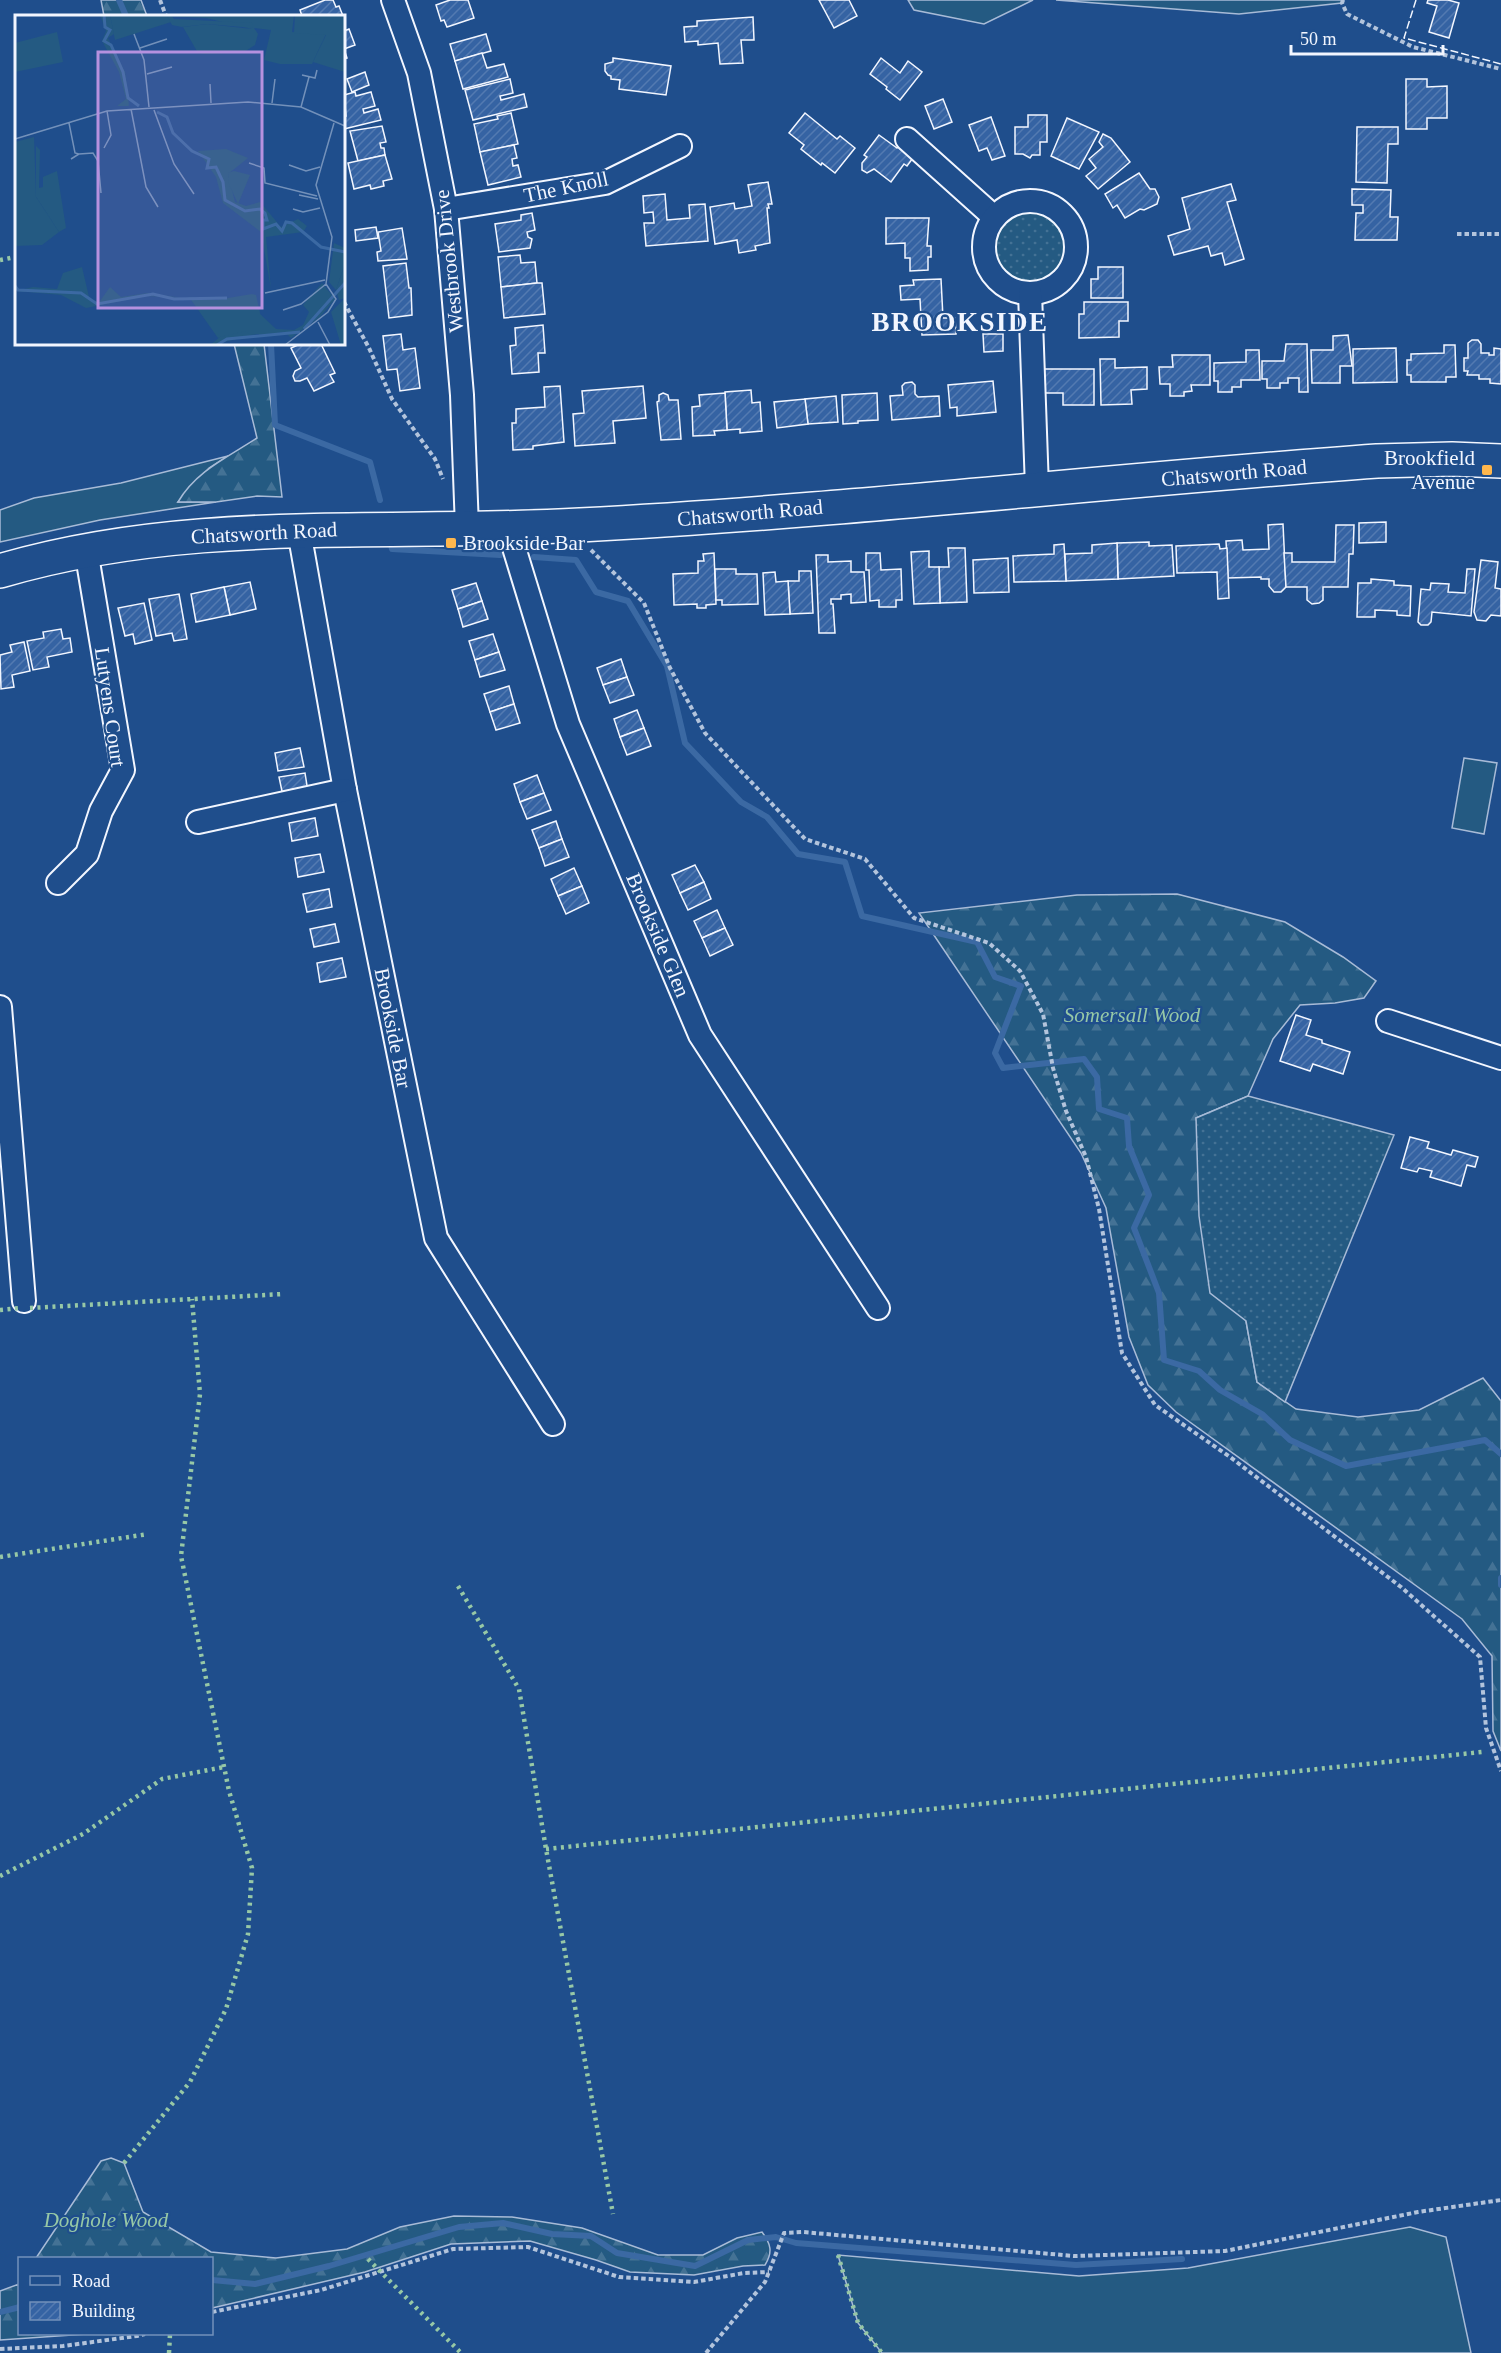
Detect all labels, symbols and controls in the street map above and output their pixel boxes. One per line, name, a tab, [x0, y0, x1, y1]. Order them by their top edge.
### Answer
inset map	[15, 15, 345, 345]
scale bar	[1291, 18, 1442, 56]
text: 50 m	[1300, 29, 1337, 49]
street label: The Knoll	[522, 166, 611, 208]
street label: Westbrook Drive	[430, 188, 468, 334]
district label: BROOKSIDE	[871, 307, 1049, 337]
place label: Brookfield Avenue	[1384, 446, 1475, 494]
street label: Chatsworth Road	[1160, 455, 1308, 491]
marker: Brookfield Avenue	[1480, 463, 1494, 477]
street label: Chatsworth Road	[676, 495, 824, 531]
street label: Chatsworth Road	[190, 517, 338, 549]
place label: Brookside Bar	[463, 531, 585, 555]
marker: Brookside Bar	[444, 536, 458, 550]
street label: Lutyens Court	[90, 646, 130, 769]
street label: Brookside Glen	[621, 869, 695, 1001]
street label: Brookside Bar	[370, 966, 416, 1090]
park label: Somersall Wood	[1064, 1003, 1201, 1027]
park label: Doghole Wood	[43, 2208, 169, 2232]
legend	[18, 2257, 213, 2335]
text: Road	[72, 2271, 110, 2291]
text: Building	[72, 2301, 135, 2321]

